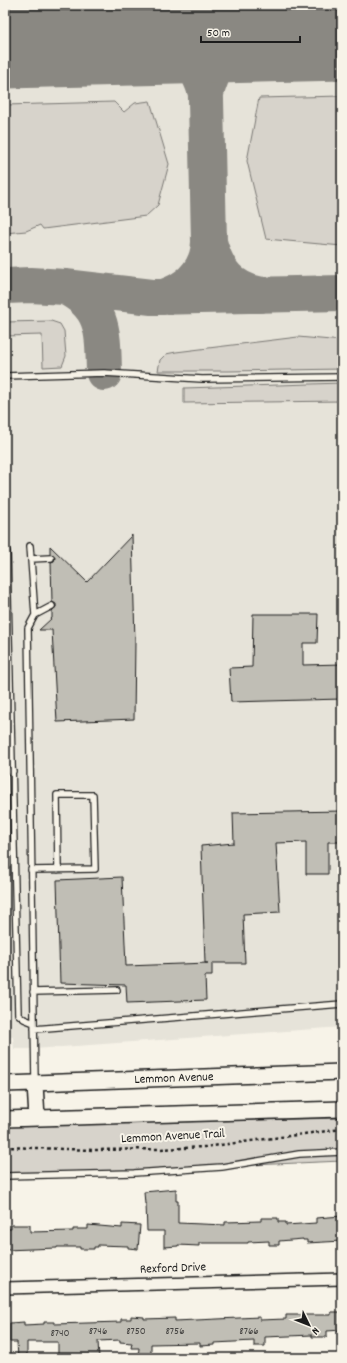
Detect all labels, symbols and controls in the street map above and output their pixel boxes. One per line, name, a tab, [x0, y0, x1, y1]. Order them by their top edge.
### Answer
scale bar	[201, 18, 300, 44]
text: 50 m	[207, 25, 230, 42]
street label: Lemmon Avenue	[134, 1068, 214, 1090]
street label: Lemmon Avenue Trail	[121, 1125, 225, 1149]
street label: Rexford Drive	[140, 1258, 207, 1280]
north arrow	[289, 1305, 329, 1345]
text: N	[307, 1323, 323, 1338]
house number: 8746	[89, 1324, 107, 1340]
house number: 8750	[126, 1324, 146, 1340]
house number: 8756	[165, 1324, 185, 1340]
house number: 8766	[239, 1324, 259, 1340]
house number: 8740	[50, 1326, 70, 1342]

